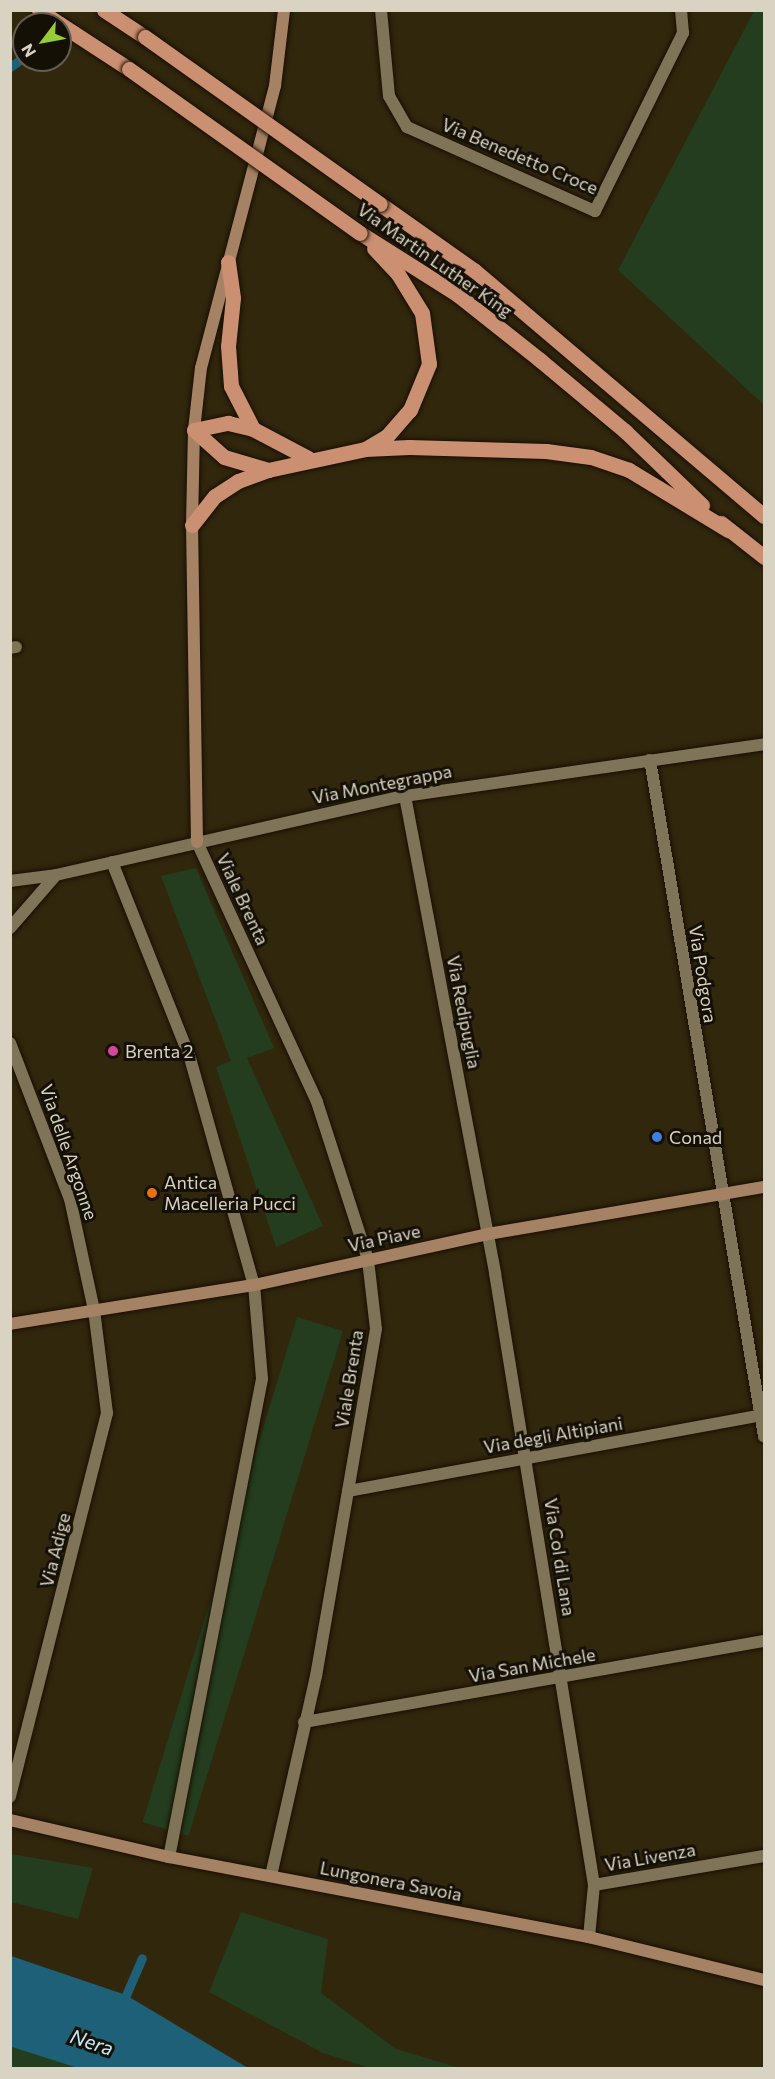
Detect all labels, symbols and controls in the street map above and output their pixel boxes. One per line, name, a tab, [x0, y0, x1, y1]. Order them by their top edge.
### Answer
north arrow	[12, 12, 72, 72]
text: N	[17, 41, 39, 61]
street label: Via Benedetto Croce	[439, 113, 601, 199]
street label: Via Martin Luther King	[353, 198, 517, 322]
street label: Via Montegrappa	[310, 760, 454, 808]
street label: Viale Brenta	[212, 850, 274, 948]
street label: Via Podgora	[685, 924, 721, 1024]
street label: Via Redipuglia	[442, 954, 486, 1070]
place label: Brenta 2	[125, 1040, 194, 1062]
marker: Brenta 2	[106, 1044, 120, 1058]
street label: Via delle Argonne	[36, 1081, 102, 1223]
place label: Conad	[669, 1126, 722, 1148]
marker: Conad	[650, 1130, 664, 1144]
place label: Antica Macelleria Pucci	[164, 1172, 296, 1214]
marker: Antica Macelleria Pucci	[145, 1186, 159, 1200]
street label: Via Piave	[346, 1220, 422, 1256]
street label: Viale Brenta	[331, 1328, 367, 1430]
street label: Via degli Altipiani	[482, 1412, 624, 1458]
street label: Via Col di Lana	[540, 1497, 580, 1617]
street label: Via Adige	[35, 1511, 75, 1589]
street label: Via San Michele	[467, 1643, 597, 1687]
street label: Via Livenza	[603, 1838, 697, 1876]
street label: Lungonera Savoia	[318, 1857, 464, 1905]
water label: Nera	[67, 2024, 117, 2060]

